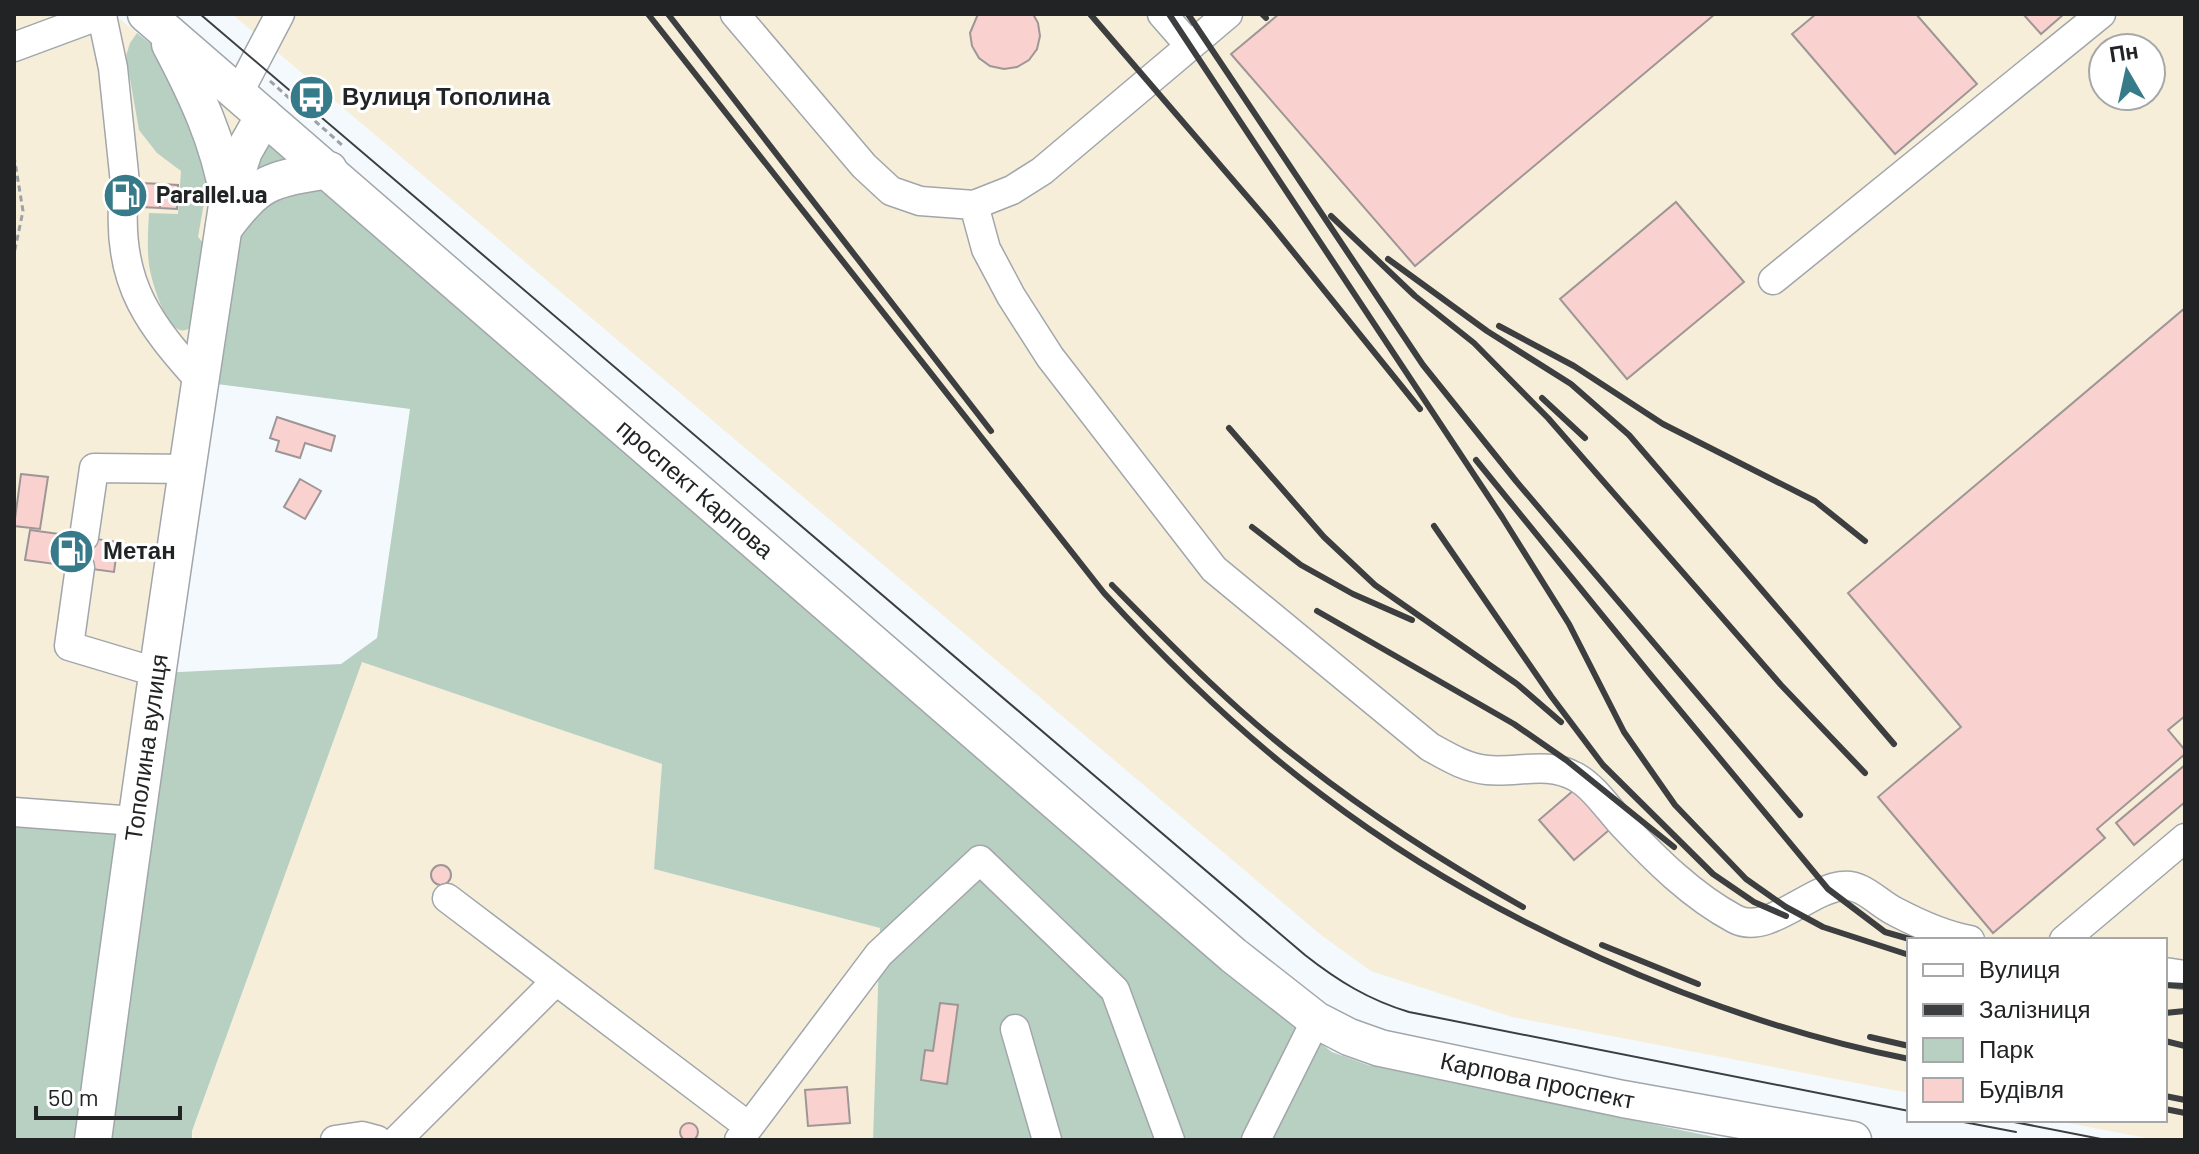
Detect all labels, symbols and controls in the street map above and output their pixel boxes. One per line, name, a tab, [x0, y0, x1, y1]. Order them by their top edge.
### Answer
north arrow	[2087, 32, 2167, 112]
text: Пн	[2107, 36, 2140, 66]
bus stop icon: Вулиця Тополина	[287, 73, 335, 121]
place label: Вулиця Тополина	[342, 81, 551, 110]
fuel station icon: Parallel.ua	[101, 171, 149, 219]
place label: Parallel.ua	[156, 179, 267, 208]
street label: проспект Карпова	[612, 412, 781, 564]
fuel station icon: Метан	[48, 527, 96, 575]
place label: Метан	[103, 535, 176, 564]
street label: Тополина вулиця	[118, 652, 173, 843]
legend	[1907, 938, 2167, 1122]
text: Вулиця	[1979, 954, 2060, 983]
text: Залізниця	[1979, 994, 2091, 1023]
text: Парк	[1979, 1034, 2034, 1063]
street label: Карпова проспект	[1438, 1045, 1637, 1114]
scale bar	[36, 1070, 180, 1120]
text: Будівля	[1979, 1074, 2064, 1103]
text: 50 m	[48, 1082, 99, 1111]

